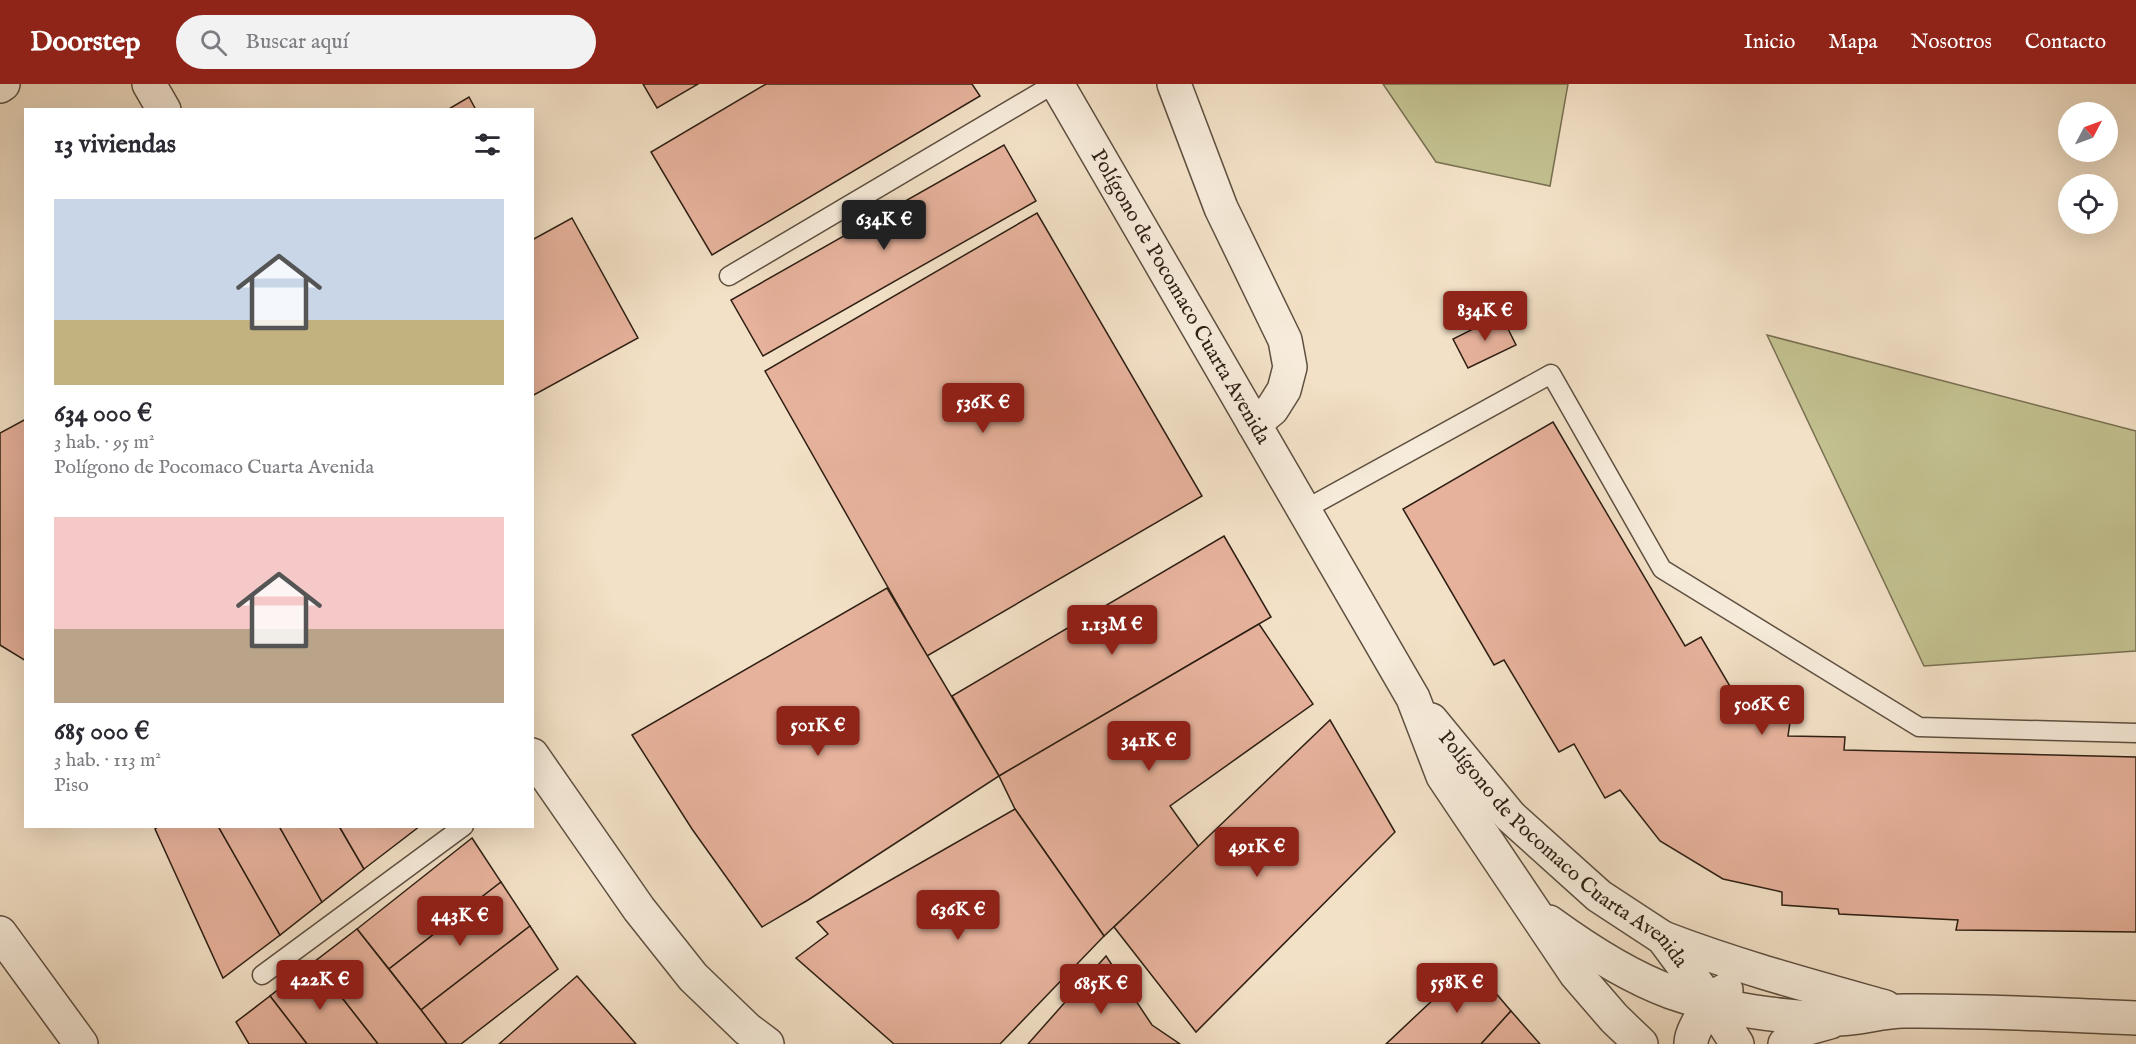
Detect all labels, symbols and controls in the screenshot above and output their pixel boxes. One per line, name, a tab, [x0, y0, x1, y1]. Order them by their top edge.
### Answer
search box	[176, 15, 596, 69]
text: Doorstep	[30, 25, 140, 60]
icon: search	[197, 26, 230, 59]
text: Buscar aquí	[245, 28, 349, 56]
text: Inicio	[1744, 29, 1795, 56]
text: Mapa	[1828, 29, 1878, 56]
text: Nosotros	[1911, 29, 1992, 56]
text: Contacto	[2025, 29, 2106, 56]
north arrow	[2058, 102, 2118, 162]
map controls	[2058, 102, 2118, 234]
text: 13 viviendas	[54, 128, 176, 161]
icon: filters	[471, 128, 504, 161]
street label: Polígono de Pocomaco Cuarta Avenida	[1084, 145, 1277, 450]
button: locate	[2058, 174, 2118, 234]
pin: 634K €	[835, 200, 933, 251]
text: 634K €	[856, 207, 912, 232]
icon: home	[225, 238, 333, 346]
pin: 834K €	[1436, 291, 1534, 342]
text: 834K €	[1457, 298, 1513, 323]
pin: 536K €	[934, 383, 1032, 434]
text: 536K €	[956, 390, 1010, 415]
text: 634 000 €	[54, 397, 152, 430]
text: 3 hab. · 95 m²	[54, 430, 155, 455]
text: Polígono de Pocomaco Cuarta Avenida	[54, 455, 374, 480]
icon: home	[225, 556, 333, 664]
pin: 1.13M €	[1057, 605, 1167, 656]
text: 1.13M €	[1081, 612, 1143, 637]
pin: 506K €	[1713, 685, 1811, 736]
text: 506K €	[1734, 692, 1790, 717]
pin: 501K €	[769, 706, 867, 757]
text: 501K €	[791, 713, 845, 738]
text: 685 000 €	[54, 715, 149, 748]
pin: 341K €	[1100, 721, 1198, 772]
street label: Polígono de Pocomaco Cuarta Avenida	[1432, 725, 1694, 974]
text: 341K €	[1121, 728, 1177, 753]
text: 3 hab. · 113 m²	[54, 748, 161, 773]
text: Piso	[54, 773, 89, 798]
pin: 491K €	[1208, 827, 1306, 878]
text: 491K €	[1229, 834, 1285, 859]
pin: 636K €	[909, 890, 1007, 941]
pin: 443K €	[411, 896, 509, 947]
text: 636K €	[931, 897, 985, 922]
text: 443K €	[431, 903, 489, 928]
pin: 422K €	[271, 960, 369, 1011]
pin: 558K €	[1408, 963, 1506, 1014]
pin: 685K €	[1052, 964, 1150, 1015]
text: 422K €	[290, 967, 350, 992]
text: 558K €	[1431, 970, 1483, 995]
text: 685K €	[1074, 971, 1128, 996]

